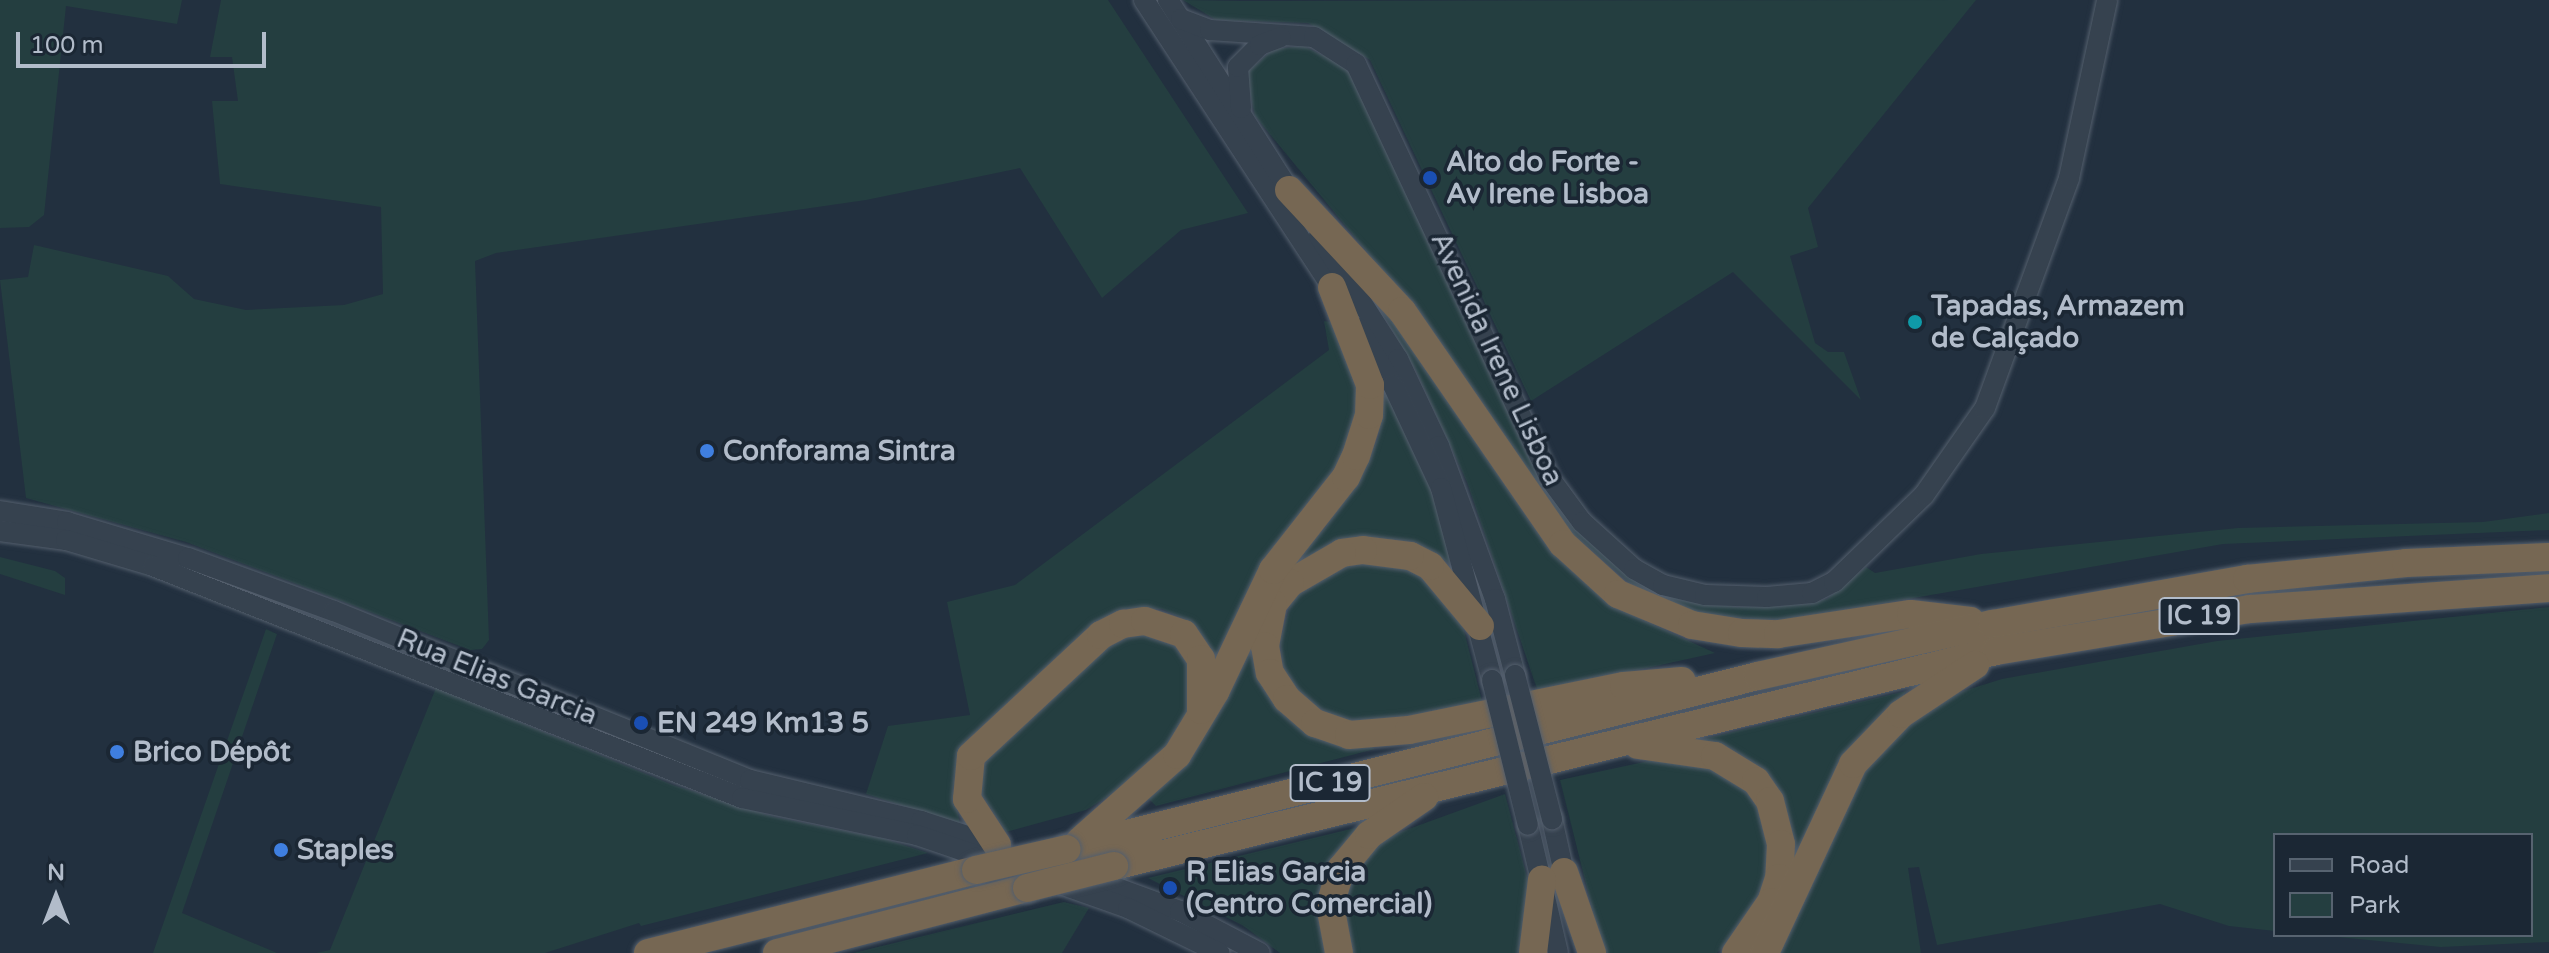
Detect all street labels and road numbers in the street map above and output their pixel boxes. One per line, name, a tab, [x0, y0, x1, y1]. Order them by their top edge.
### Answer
street label: Avenida Irene Lisboa	[1423, 227, 1571, 491]
road number: IC 19	[2157, 594, 2241, 638]
street label: Rua Elias Garcia	[392, 622, 602, 732]
road number: IC 19	[1288, 761, 1372, 805]

